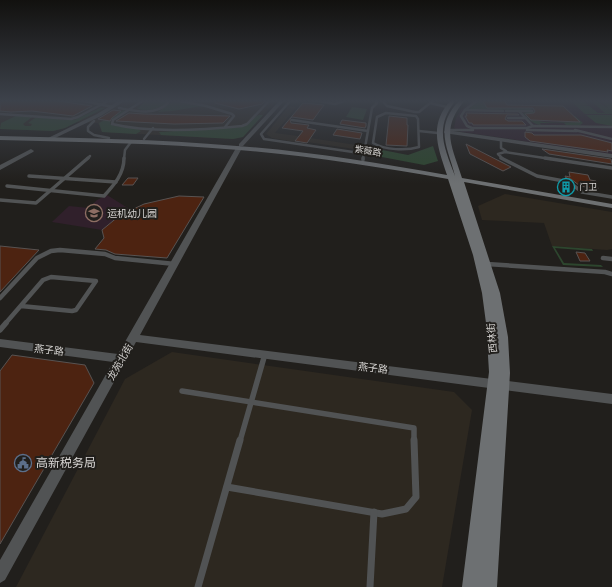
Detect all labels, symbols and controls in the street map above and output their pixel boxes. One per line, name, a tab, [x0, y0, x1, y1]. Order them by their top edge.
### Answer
street label: 紫薇路	[354, 144, 382, 158]
building icon: 门卫	[556, 177, 576, 197]
place label: 门卫	[579, 182, 597, 192]
school or university icon: 运机幼儿园	[84, 203, 104, 223]
place label: 运机幼儿园	[107, 208, 157, 219]
street label: 西林街	[485, 323, 499, 353]
street label: 龙苑北街	[105, 342, 135, 382]
street label: 燕子路	[33, 343, 65, 357]
street label: 燕子路	[357, 361, 389, 375]
public building icon: 高新税务局	[13, 453, 33, 473]
place label: 高新税务局	[36, 456, 96, 470]

